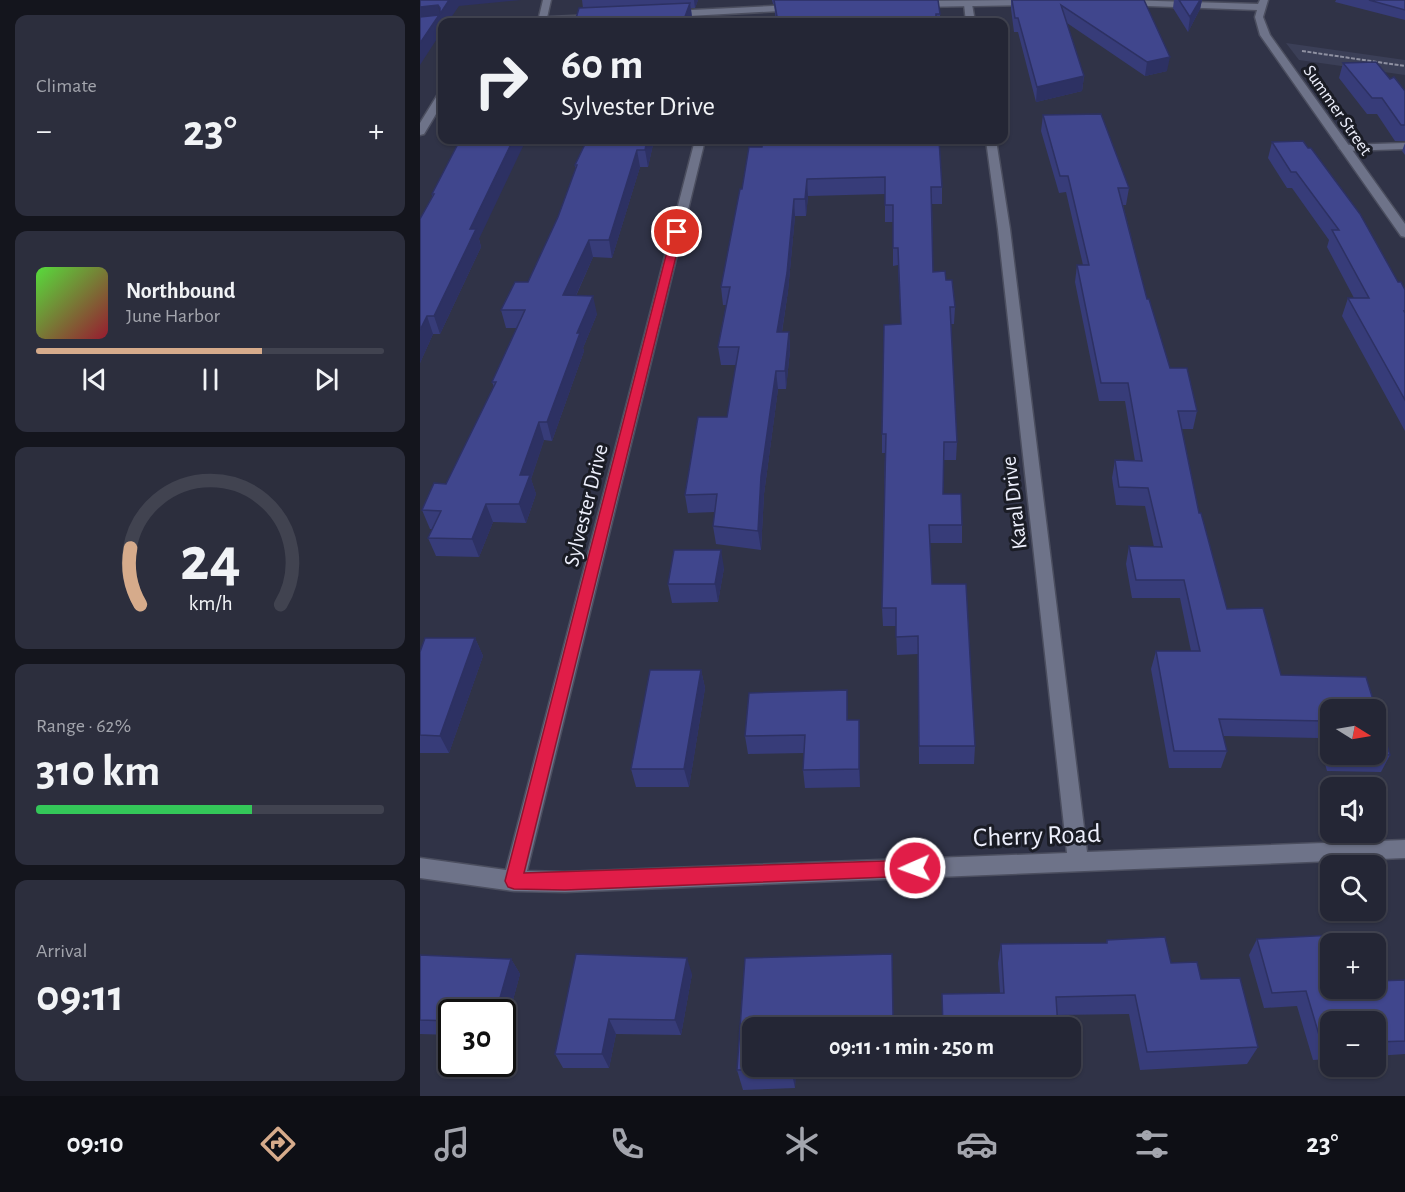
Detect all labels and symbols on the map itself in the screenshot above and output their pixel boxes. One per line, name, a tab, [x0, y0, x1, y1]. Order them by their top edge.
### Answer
street label: Summer Street	[1300, 62, 1375, 159]
pin	[651, 206, 702, 257]
street label: Sylvester Drive	[560, 442, 612, 569]
street label: Karal Drive	[997, 455, 1031, 551]
north arrow	[1320, 699, 1386, 765]
street label: Cherry Road	[973, 820, 1101, 852]
position arrow	[883, 836, 947, 900]
speed limit sign: 30	[438, 999, 516, 1077]

